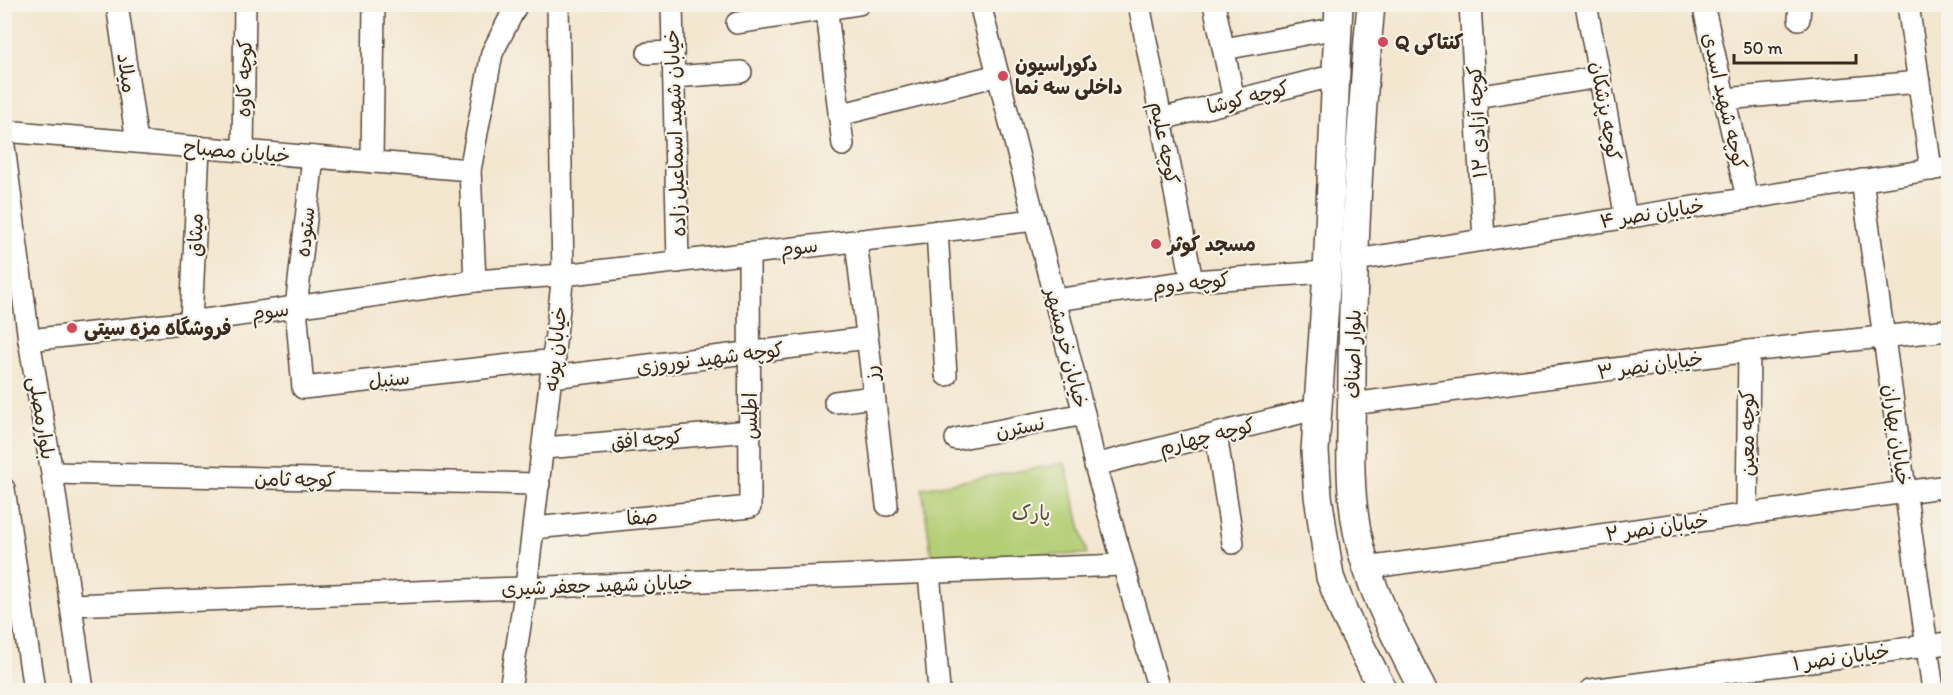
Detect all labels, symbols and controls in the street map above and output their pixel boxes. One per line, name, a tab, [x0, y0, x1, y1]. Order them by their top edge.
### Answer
scale bar	[1734, 27, 1856, 65]
street label: خیابان شهید اسماعیل زاده	[659, 29, 691, 237]
place label: Q کنتاکی	[1395, 30, 1464, 55]
street label: کوچه شهید اسدی	[1697, 30, 1752, 172]
marker: Q کنتاکی	[1376, 35, 1390, 49]
text: 50 m	[1743, 37, 1783, 59]
street label: کوچه کاوه	[231, 38, 258, 118]
street label: میلاد	[112, 52, 142, 94]
place label: دکوراسیون داخلی سه نما	[1015, 52, 1122, 100]
street label: کوچه پزشکان	[1584, 60, 1627, 163]
street label: کوچه آزادی ۱۲	[1462, 65, 1493, 179]
marker: دکوراسیون داخلی سه نما	[996, 69, 1010, 83]
street label: کوچه کوشا	[1204, 75, 1292, 120]
street label: کوچه علیم	[1142, 100, 1185, 187]
street label: خیابان مصباح	[182, 134, 291, 170]
street label: خیابان نصر ۴	[1598, 193, 1706, 233]
street label: ستوده	[290, 206, 320, 258]
street label: میثاق	[182, 213, 208, 257]
place label: مسجد کوثر	[1166, 232, 1256, 257]
street label: سوم	[779, 233, 820, 265]
marker: مسجد کوثر	[1149, 237, 1163, 251]
street label: کوچه دوم	[1151, 267, 1231, 303]
street label: خیابان خرمشهر	[1040, 283, 1094, 411]
street label: سوم	[250, 296, 291, 329]
street label: خیابان پونه	[539, 305, 572, 393]
street label: بلوار اصناف	[1340, 309, 1366, 399]
place label: فروشگاه مزه سیتی	[84, 316, 232, 341]
marker: فروشگاه مزه سیتی	[65, 321, 79, 335]
street label: کوچه شهید نوروزی	[635, 337, 785, 380]
street label: خیابان نصر ۳	[1595, 346, 1705, 384]
street label: رز	[858, 364, 884, 384]
street label: سنبل	[367, 365, 411, 393]
street label: بلوارمصلی	[23, 375, 60, 461]
street label: خیابان بهاران	[1878, 383, 1916, 487]
street label: کوچه معین	[1735, 390, 1760, 477]
street label: اطلس	[738, 393, 762, 440]
street label: نسترن	[993, 410, 1047, 444]
street label: کوچه چهارم	[1157, 412, 1258, 462]
street label: کوچه افق	[610, 424, 684, 455]
street label: کوچه ثامن	[254, 466, 336, 493]
park label: پارک	[1012, 501, 1050, 526]
street label: صفا	[625, 504, 659, 530]
street label: خیابان نصر ۲	[1604, 508, 1710, 546]
street label: خیابان شهید جعفر شیری	[501, 570, 693, 600]
street label: خیابان نصر ۱	[1791, 638, 1891, 676]

